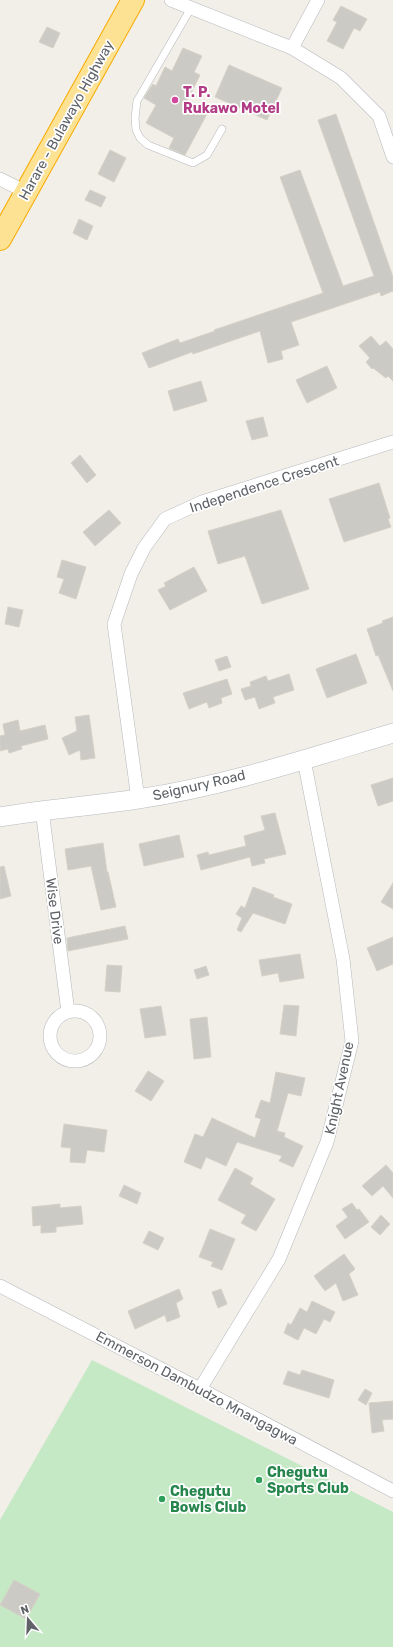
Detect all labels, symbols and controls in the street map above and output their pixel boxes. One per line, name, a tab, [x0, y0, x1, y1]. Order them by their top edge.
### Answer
street label: Harare - Bulawayo Highway	[15, 37, 118, 203]
place label: T. P. Rukawo Motel	[183, 84, 280, 117]
marker: T. P. Rukawo Motel	[170, 95, 180, 105]
street label: Independence Crescent	[187, 452, 341, 517]
street label: Seignury Road	[151, 767, 247, 804]
street label: Wise Drive	[42, 877, 67, 945]
street label: Knight Avenue	[321, 1040, 358, 1136]
street label: Emmerson Dambudzo Mnangagwa	[93, 1328, 301, 1449]
place label: Chegutu Sports Club	[267, 1464, 349, 1497]
marker: Chegutu Sports Club	[254, 1475, 264, 1485]
place label: Chegutu Bowls Club	[170, 1483, 246, 1516]
marker: Chegutu Bowls Club	[157, 1494, 167, 1504]
north arrow	[8, 1599, 48, 1639]
text: N	[19, 1603, 31, 1617]

